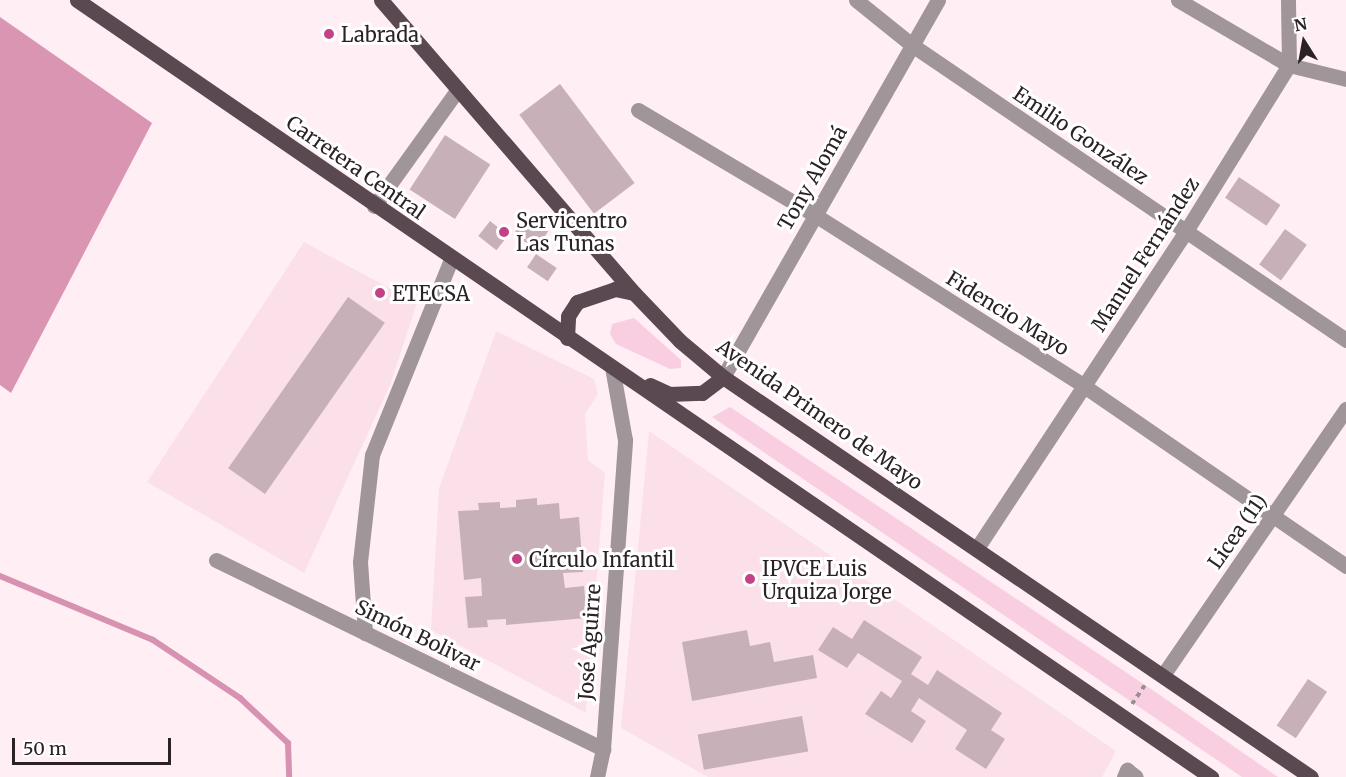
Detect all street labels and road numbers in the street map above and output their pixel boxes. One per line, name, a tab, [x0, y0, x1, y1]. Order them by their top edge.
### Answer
street label: Emilio González	[1009, 81, 1153, 189]
street label: Carretera Central	[282, 110, 430, 224]
street label: Tony Alomá	[772, 121, 852, 235]
street label: Manuel Fernández	[1086, 172, 1204, 336]
street label: Fidencio Mayo	[942, 266, 1074, 360]
street label: Avenida Primero de Mayo	[712, 334, 928, 494]
street label: Licea (11)	[1203, 489, 1271, 573]
street label: José Aguirre	[573, 583, 605, 701]
street label: Simón Bolivar	[351, 594, 485, 676]

